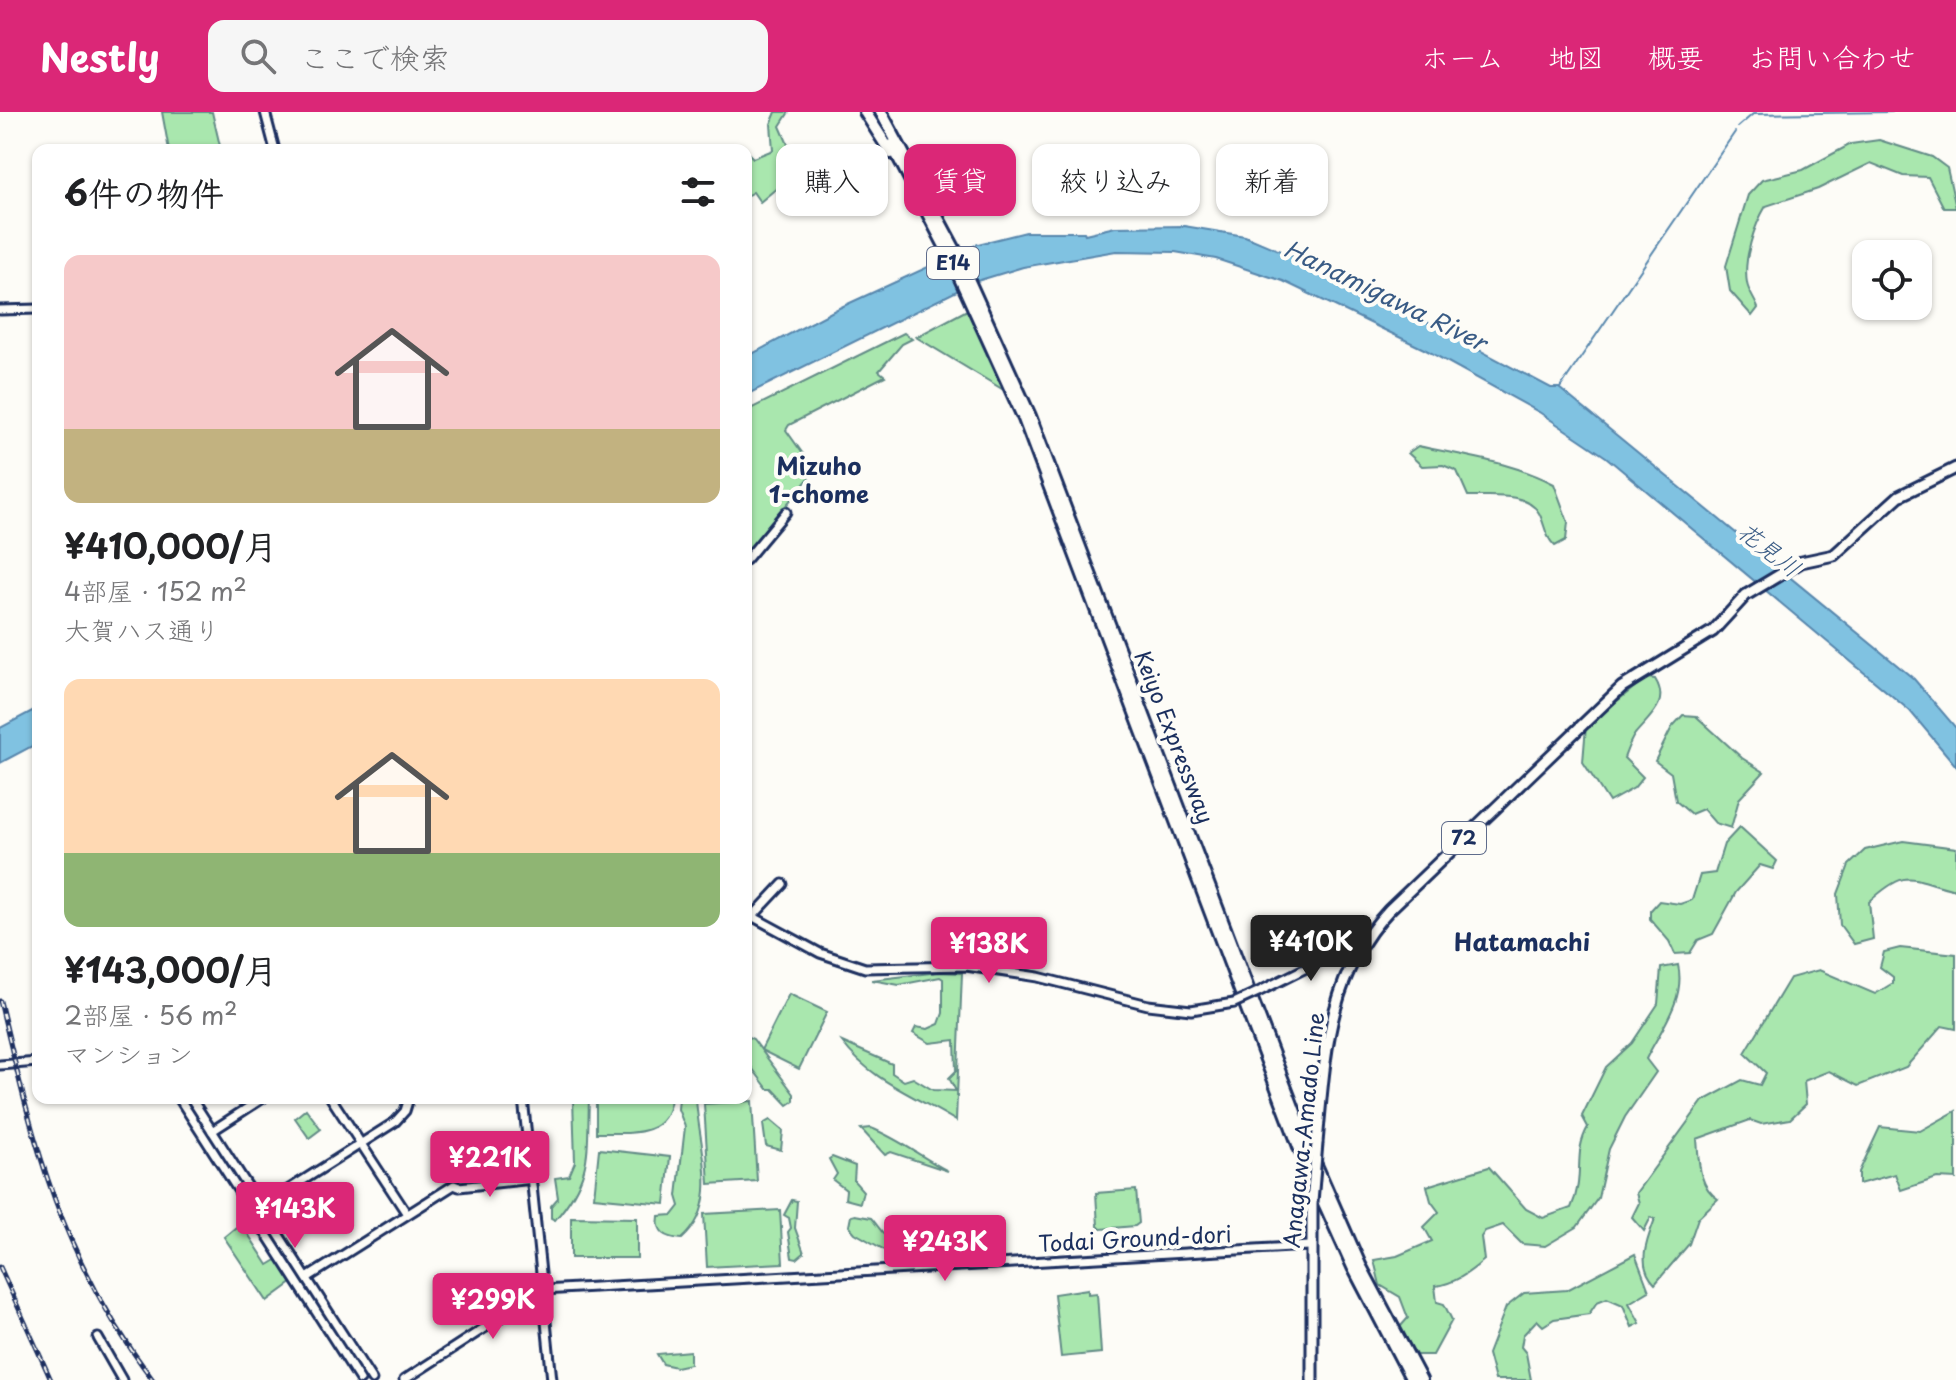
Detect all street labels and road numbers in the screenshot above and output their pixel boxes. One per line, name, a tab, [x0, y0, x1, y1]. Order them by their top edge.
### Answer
road number: E14	[927, 247, 979, 279]
street label: Keiyo Expressway	[1127, 645, 1224, 828]
road number: 72	[1442, 822, 1486, 854]
street label: Anagawa-Amado Line	[1274, 1010, 1331, 1249]
street label: Todai Ground-dori	[1037, 1216, 1233, 1259]

